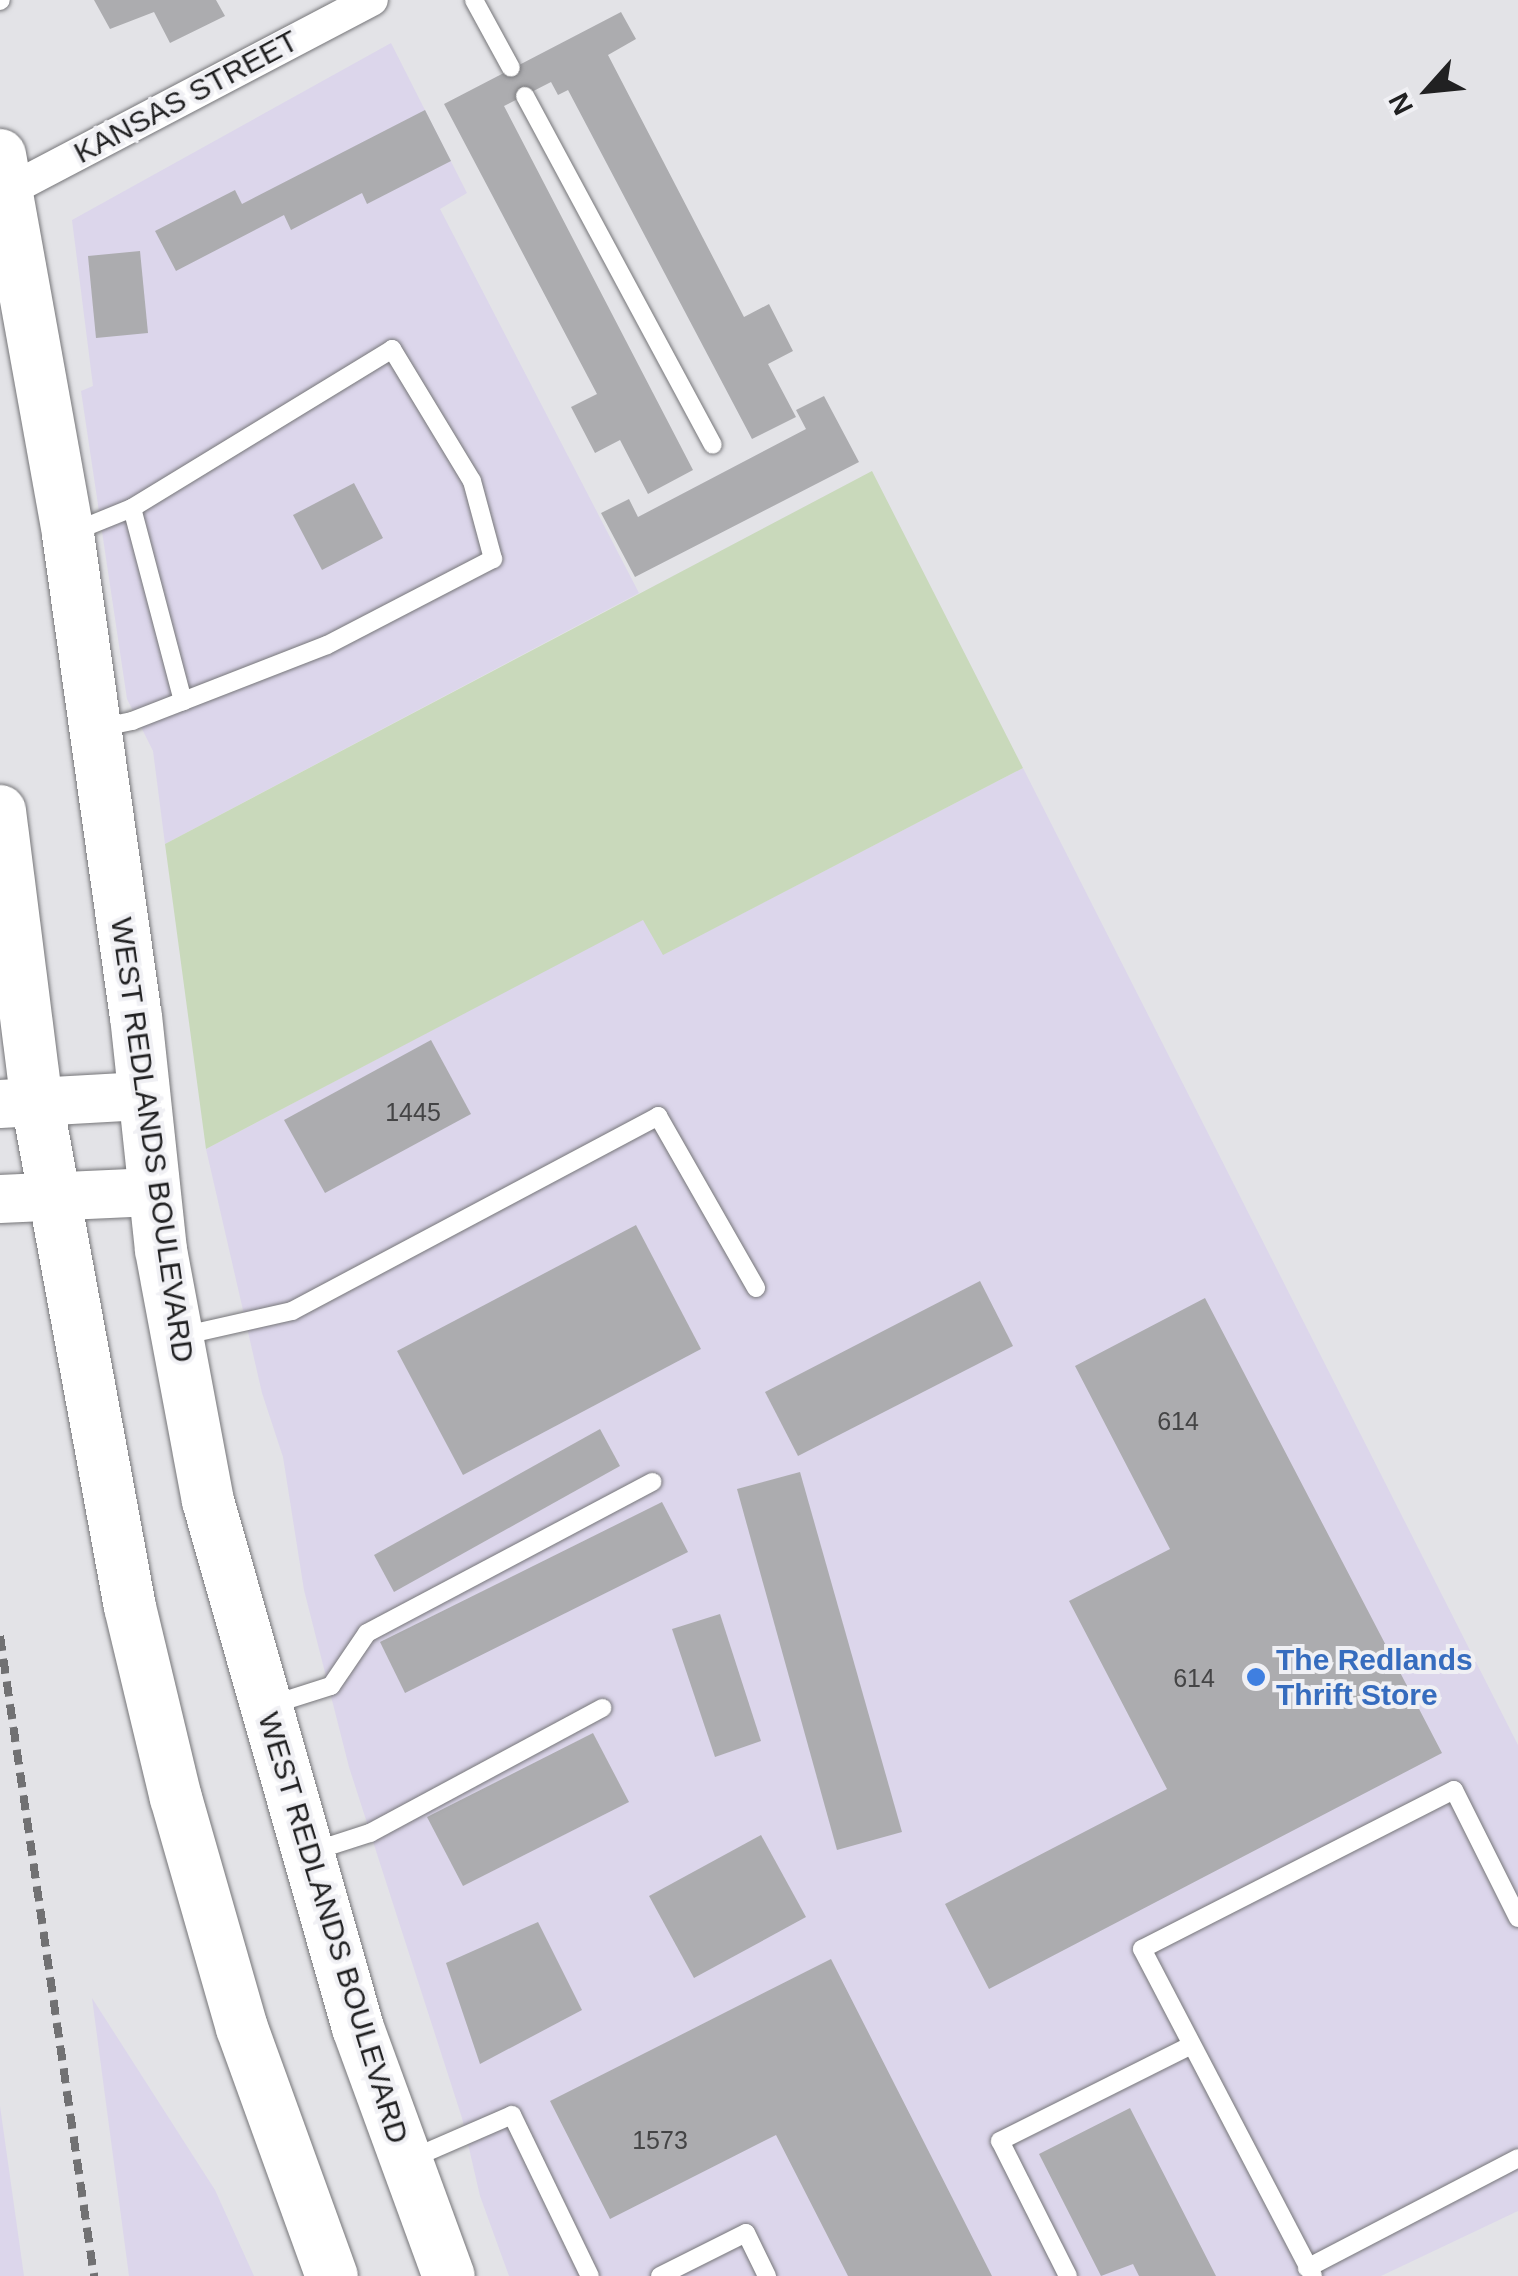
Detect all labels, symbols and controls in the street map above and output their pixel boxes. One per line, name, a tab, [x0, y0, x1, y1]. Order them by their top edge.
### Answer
street label: KANSAS STREET	[68, 23, 304, 171]
north arrow	[1378, 40, 1478, 140]
text: N	[1382, 88, 1419, 120]
street label: WEST REDLANDS BOULEVARD	[103, 915, 201, 1365]
house number: 1445	[385, 1097, 441, 1127]
house number: 614	[1157, 1406, 1199, 1436]
place label: The Redlands Thrift Store	[1276, 1642, 1473, 1712]
house number: 614	[1173, 1663, 1215, 1693]
marker: The Redlands Thrift Store	[1245, 1666, 1267, 1688]
street label: WEST REDLANDS BOULEVARD	[250, 1708, 416, 2148]
house number: 1573	[632, 2125, 688, 2155]

